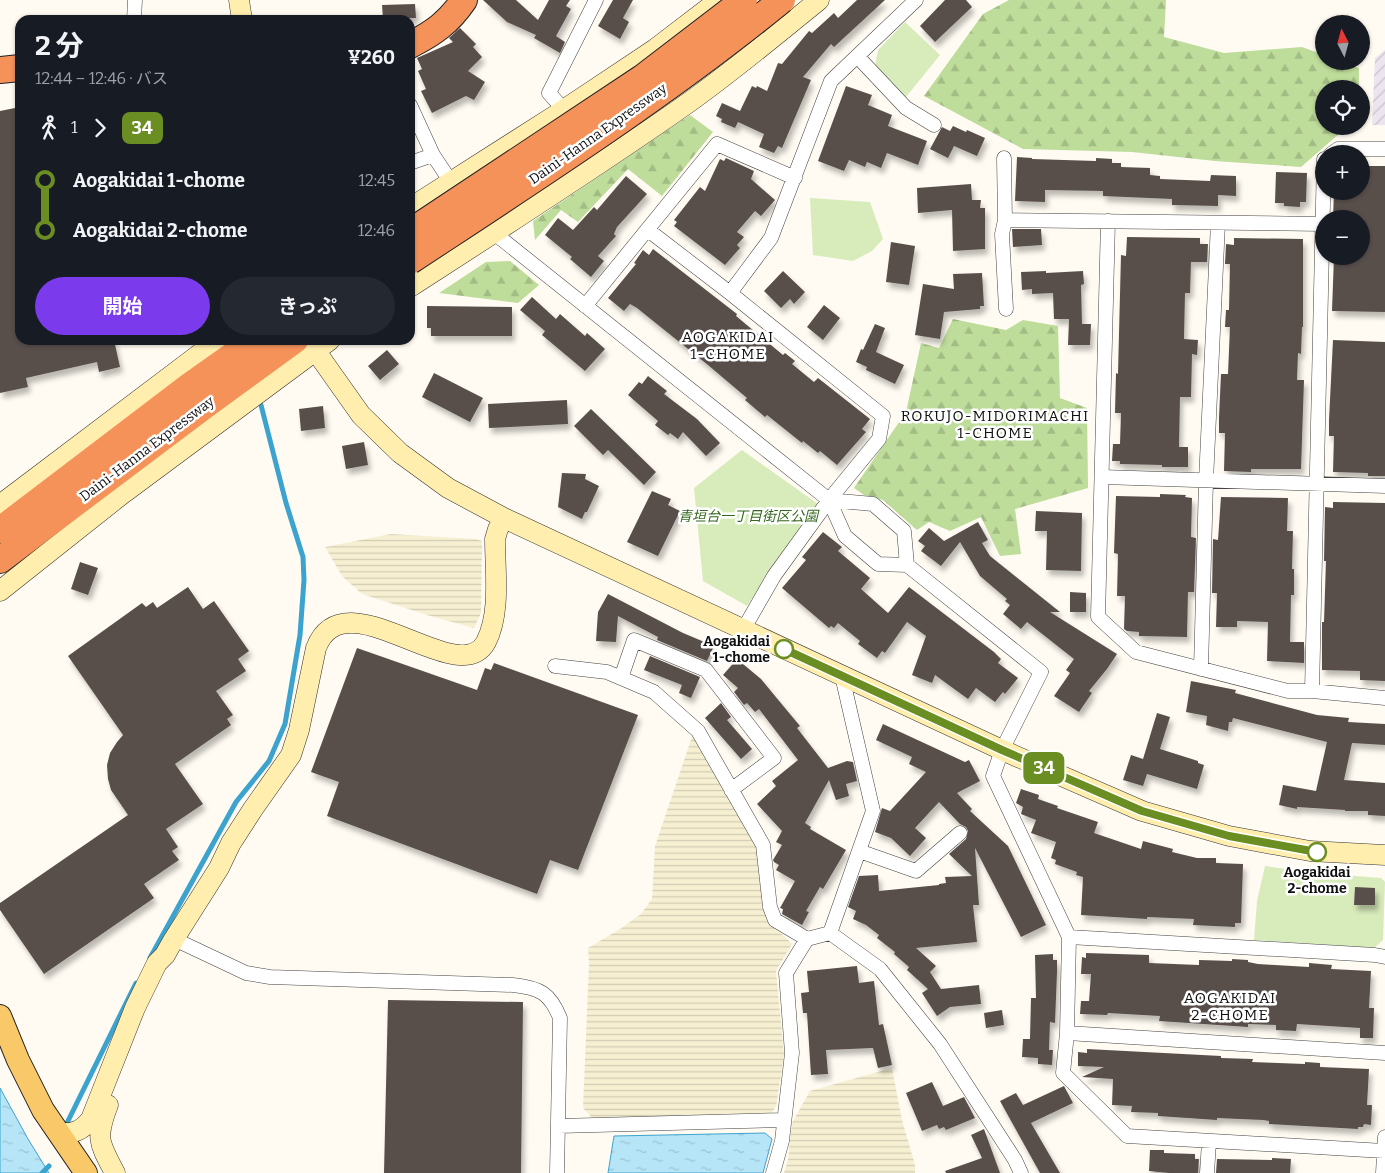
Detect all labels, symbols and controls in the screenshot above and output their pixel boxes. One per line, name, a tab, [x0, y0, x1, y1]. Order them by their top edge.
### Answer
north arrow	[1315, 15, 1370, 70]
map controls	[1315, 15, 1370, 265]
text: 2 分	[35, 29, 84, 62]
text: ¥260	[348, 46, 395, 69]
text: 12:44 – 12:46 · バス	[35, 69, 168, 88]
street label: Daini-Hanna Expressway	[526, 80, 671, 188]
button: locate	[1315, 80, 1370, 135]
icon: walk	[35, 114, 63, 142]
icon: forward	[86, 114, 114, 142]
text: 34	[132, 117, 153, 139]
text: 1	[71, 118, 78, 137]
button: +	[1315, 145, 1370, 200]
text: Aogakidai 1-chome	[73, 169, 245, 192]
text: 12:45	[359, 171, 395, 190]
button: −	[1315, 210, 1370, 265]
text: Aogakidai 2-chome	[73, 219, 247, 242]
text: 12:46	[358, 221, 395, 240]
button: 開始	[35, 277, 210, 335]
button: きっぷ	[220, 277, 395, 335]
district label: AOGAKIDAI 1-CHOME	[682, 328, 774, 363]
street label: Daini-Hanna Expressway	[76, 392, 218, 505]
district label: ROKUJO-MIDORIMACHI 1-CHOME	[901, 407, 1089, 442]
park label: 青垣台一丁目街区公園	[678, 508, 820, 525]
place label: Aogakidai 1-chome	[703, 633, 771, 666]
marker: Aogakidai 1-chome	[774, 639, 794, 659]
line badge: 34	[1022, 752, 1066, 784]
text: 34	[1033, 757, 1055, 779]
marker: Aogakidai 2-chome	[1307, 842, 1327, 862]
place label: Aogakidai 2-chome	[1284, 864, 1351, 897]
district label: AOGAKIDAI 2-CHOME	[1184, 989, 1276, 1024]

